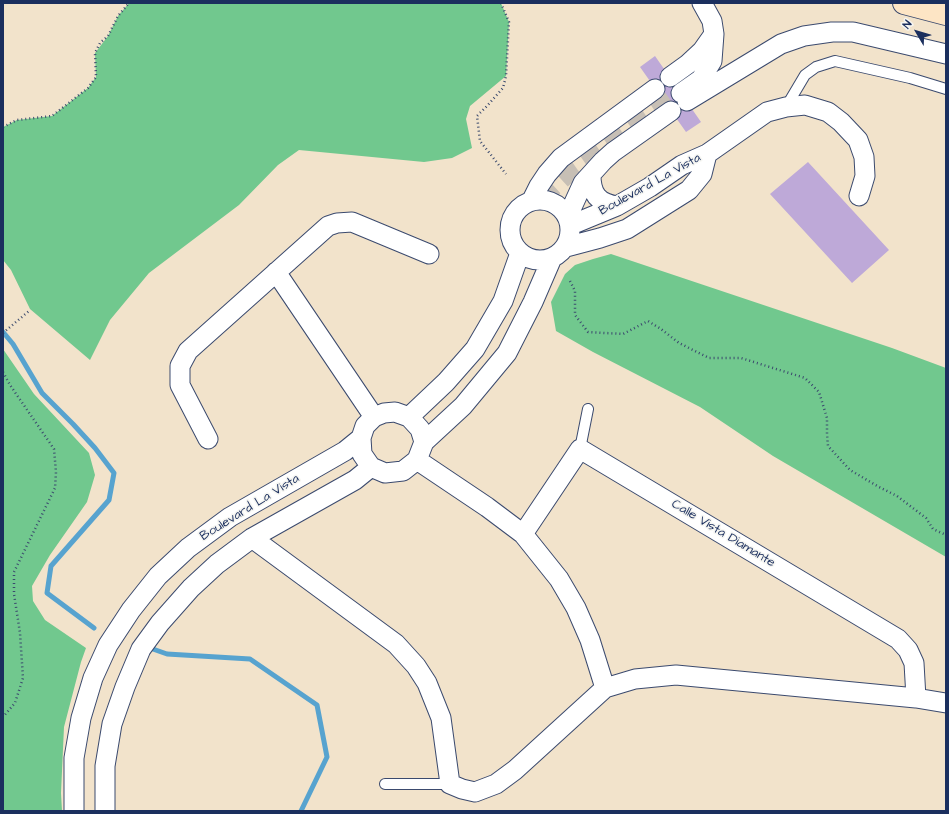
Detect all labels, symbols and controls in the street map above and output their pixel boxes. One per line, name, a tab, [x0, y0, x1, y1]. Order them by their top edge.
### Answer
north arrow	[897, 12, 937, 52]
text: N	[899, 17, 915, 32]
street label: Boulevard La Vista	[596, 151, 704, 219]
street label: Boulevard La Vista	[198, 471, 302, 545]
street label: Calle Vista Diamante	[668, 497, 778, 571]

